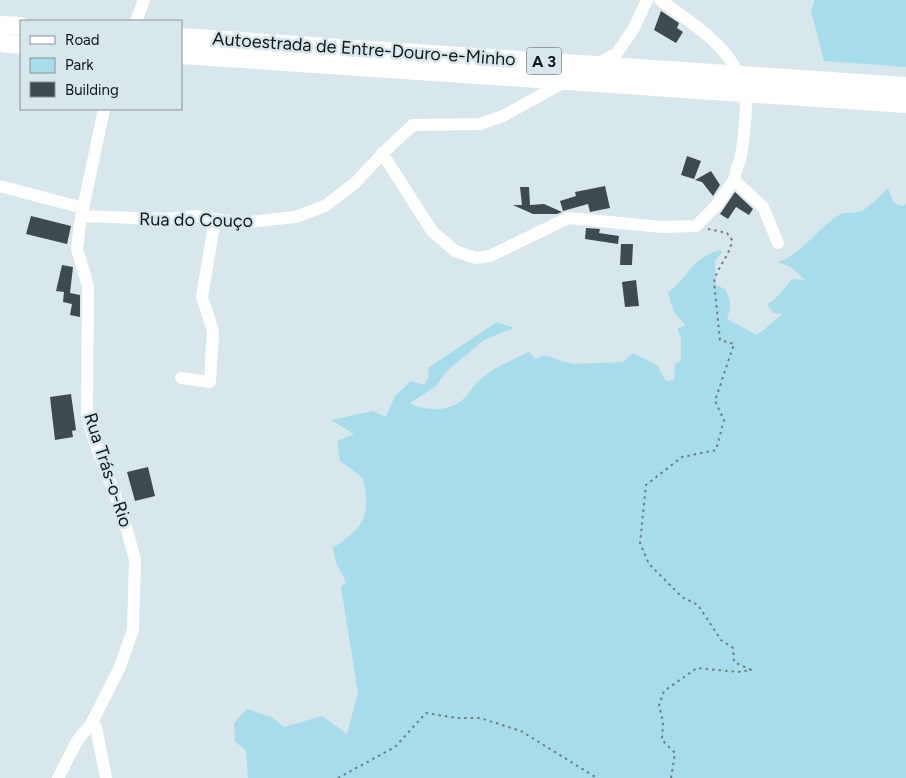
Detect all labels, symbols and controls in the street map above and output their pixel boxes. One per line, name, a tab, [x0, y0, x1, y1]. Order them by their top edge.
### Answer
legend	[20, 20, 182, 110]
street label: Autoestrada de Entre-Douro-e-Minho	[212, 27, 516, 71]
text: Road	[65, 31, 100, 49]
road number: A 3	[526, 48, 562, 74]
text: Park	[65, 56, 94, 74]
text: Building	[65, 81, 119, 99]
street label: Rua do Couço	[139, 208, 253, 232]
street label: Rua Trás-o-Rio	[79, 410, 137, 530]

